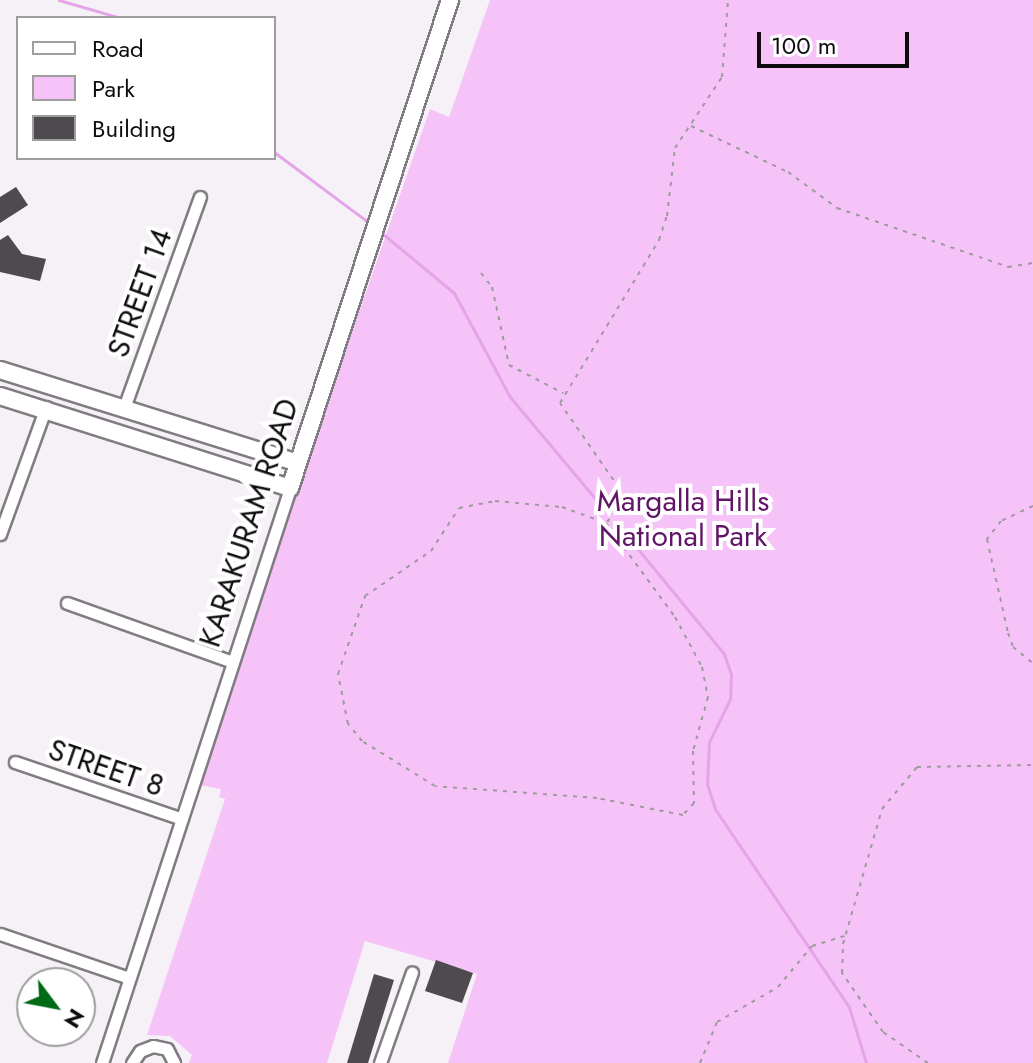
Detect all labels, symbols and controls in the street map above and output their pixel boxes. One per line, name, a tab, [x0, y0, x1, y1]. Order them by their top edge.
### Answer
legend	[16, 16, 276, 160]
scale bar	[761, 16, 913, 66]
text: 100 m	[771, 28, 837, 63]
text: Road	[92, 31, 144, 66]
text: Park	[92, 71, 135, 106]
text: Building	[92, 111, 176, 146]
street label: STREET 14	[100, 224, 180, 362]
street label: KARAKURAM ROAD	[192, 394, 306, 652]
park label: Margalla Hills National Park	[597, 483, 769, 554]
street label: STREET 8	[44, 732, 168, 804]
north arrow	[16, 967, 96, 1047]
text: N	[56, 1003, 93, 1035]

